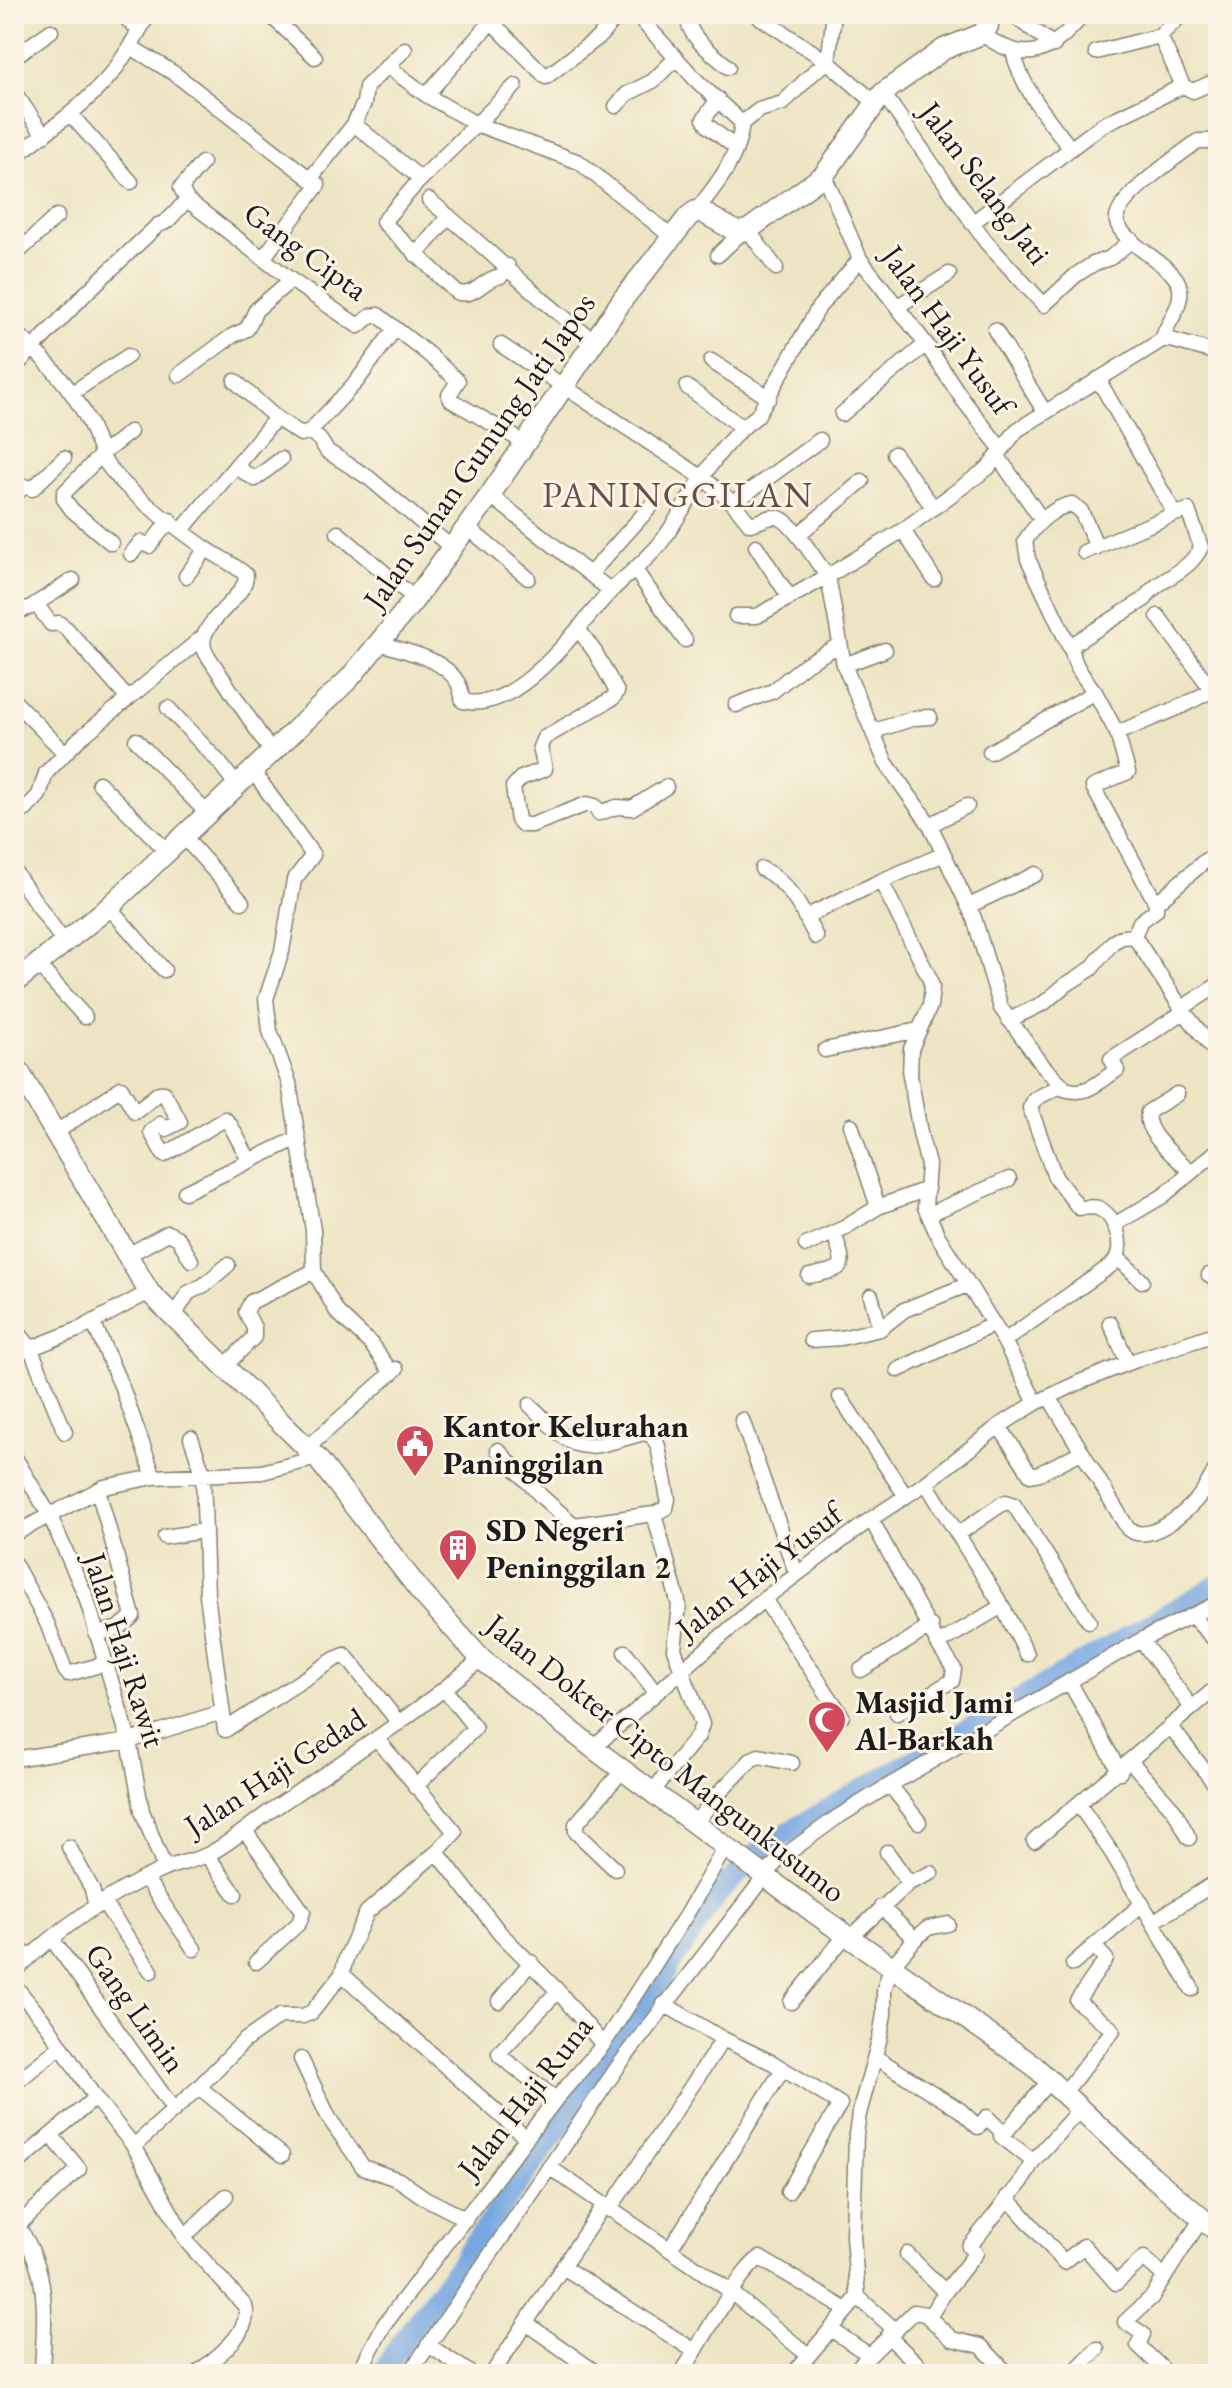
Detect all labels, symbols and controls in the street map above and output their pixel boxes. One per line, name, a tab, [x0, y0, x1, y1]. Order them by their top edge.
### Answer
street label: Jalan Selang Jati	[908, 91, 1060, 273]
street label: Gang Cipta	[236, 192, 376, 310]
street label: Jalan Haji Yusuf	[870, 234, 1026, 426]
street label: Jalan Sunan Gunung Jati Japos	[352, 284, 605, 620]
district label: PANINGGILAN	[542, 471, 814, 518]
place label: Kantor Kelurahan Paninggilan	[443, 1405, 689, 1484]
public building icon: Kantor Kelurahan Paninggilan	[394, 1423, 436, 1478]
street label: Jalan Haji Yusuf	[665, 1491, 854, 1651]
place label: SD Negeri Peninggilan 2	[486, 1509, 671, 1588]
building icon: SD Negeri Peninggilan 2	[437, 1527, 479, 1582]
street label: Jalan Haji Rawit	[73, 1545, 176, 1753]
street label: Jalan Dokter Cipto Mangunkusumo	[475, 1602, 855, 1912]
place label: Masjid Jami Al-Barkah	[854, 1681, 1014, 1760]
street label: Jalan Haji Gedad	[174, 1697, 374, 1848]
mosque icon: Masjid Jami Al-Barkah	[806, 1699, 848, 1754]
street label: Gang Limin	[76, 1935, 196, 2081]
street label: Jalan Haji Runa	[446, 2006, 602, 2190]

